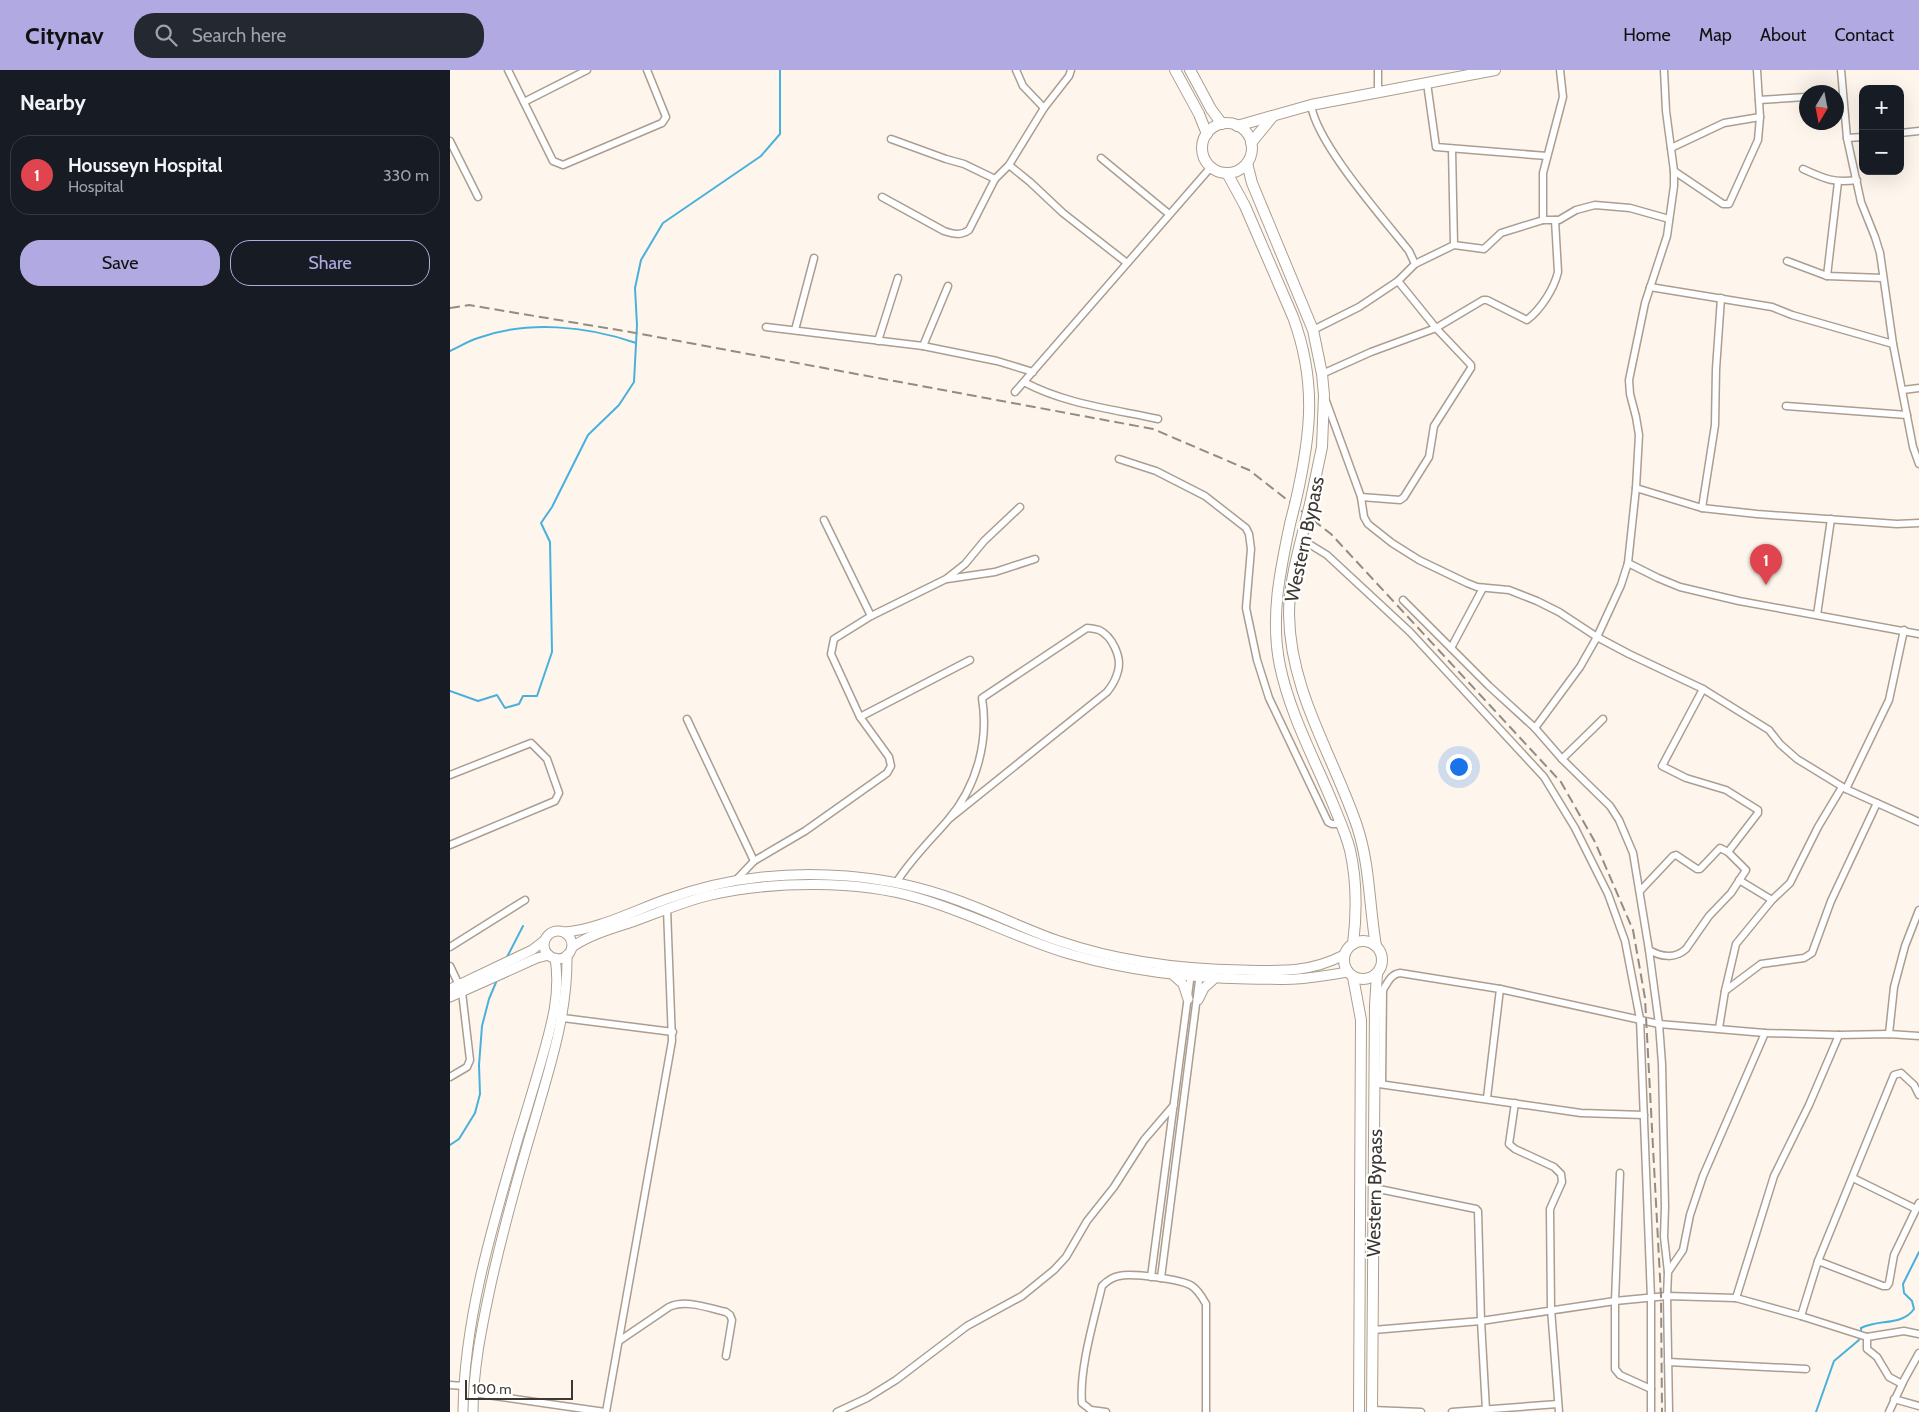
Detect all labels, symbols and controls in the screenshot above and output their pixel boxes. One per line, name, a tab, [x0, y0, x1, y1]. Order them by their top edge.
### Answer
search box	[134, 13, 484, 58]
text: Citynav	[25, 21, 104, 50]
icon: search	[152, 21, 180, 49]
text: Search here	[192, 24, 286, 47]
text: Home	[1623, 24, 1671, 46]
text: Map	[1699, 24, 1732, 46]
text: About	[1760, 24, 1806, 46]
text: Contact	[1834, 24, 1894, 46]
north arrow	[1799, 85, 1844, 130]
map controls	[1859, 85, 1904, 175]
button: +	[1859, 85, 1904, 130]
text: Nearby	[20, 90, 86, 115]
button: −	[1859, 130, 1904, 175]
text: Housseyn Hospital	[68, 154, 223, 177]
text: 1	[34, 166, 40, 185]
text: 330 m	[383, 166, 429, 185]
text: Hospital	[68, 177, 124, 196]
button: Save	[20, 240, 220, 286]
button: Share	[230, 240, 430, 286]
street label: Western Bypass	[1280, 474, 1329, 604]
pin: 1	[1750, 544, 1782, 585]
your location	[1446, 754, 1472, 780]
street label: Western Bypass	[1362, 1129, 1387, 1257]
scale bar	[465, 1377, 572, 1400]
text: 100 m	[472, 1380, 512, 1398]

